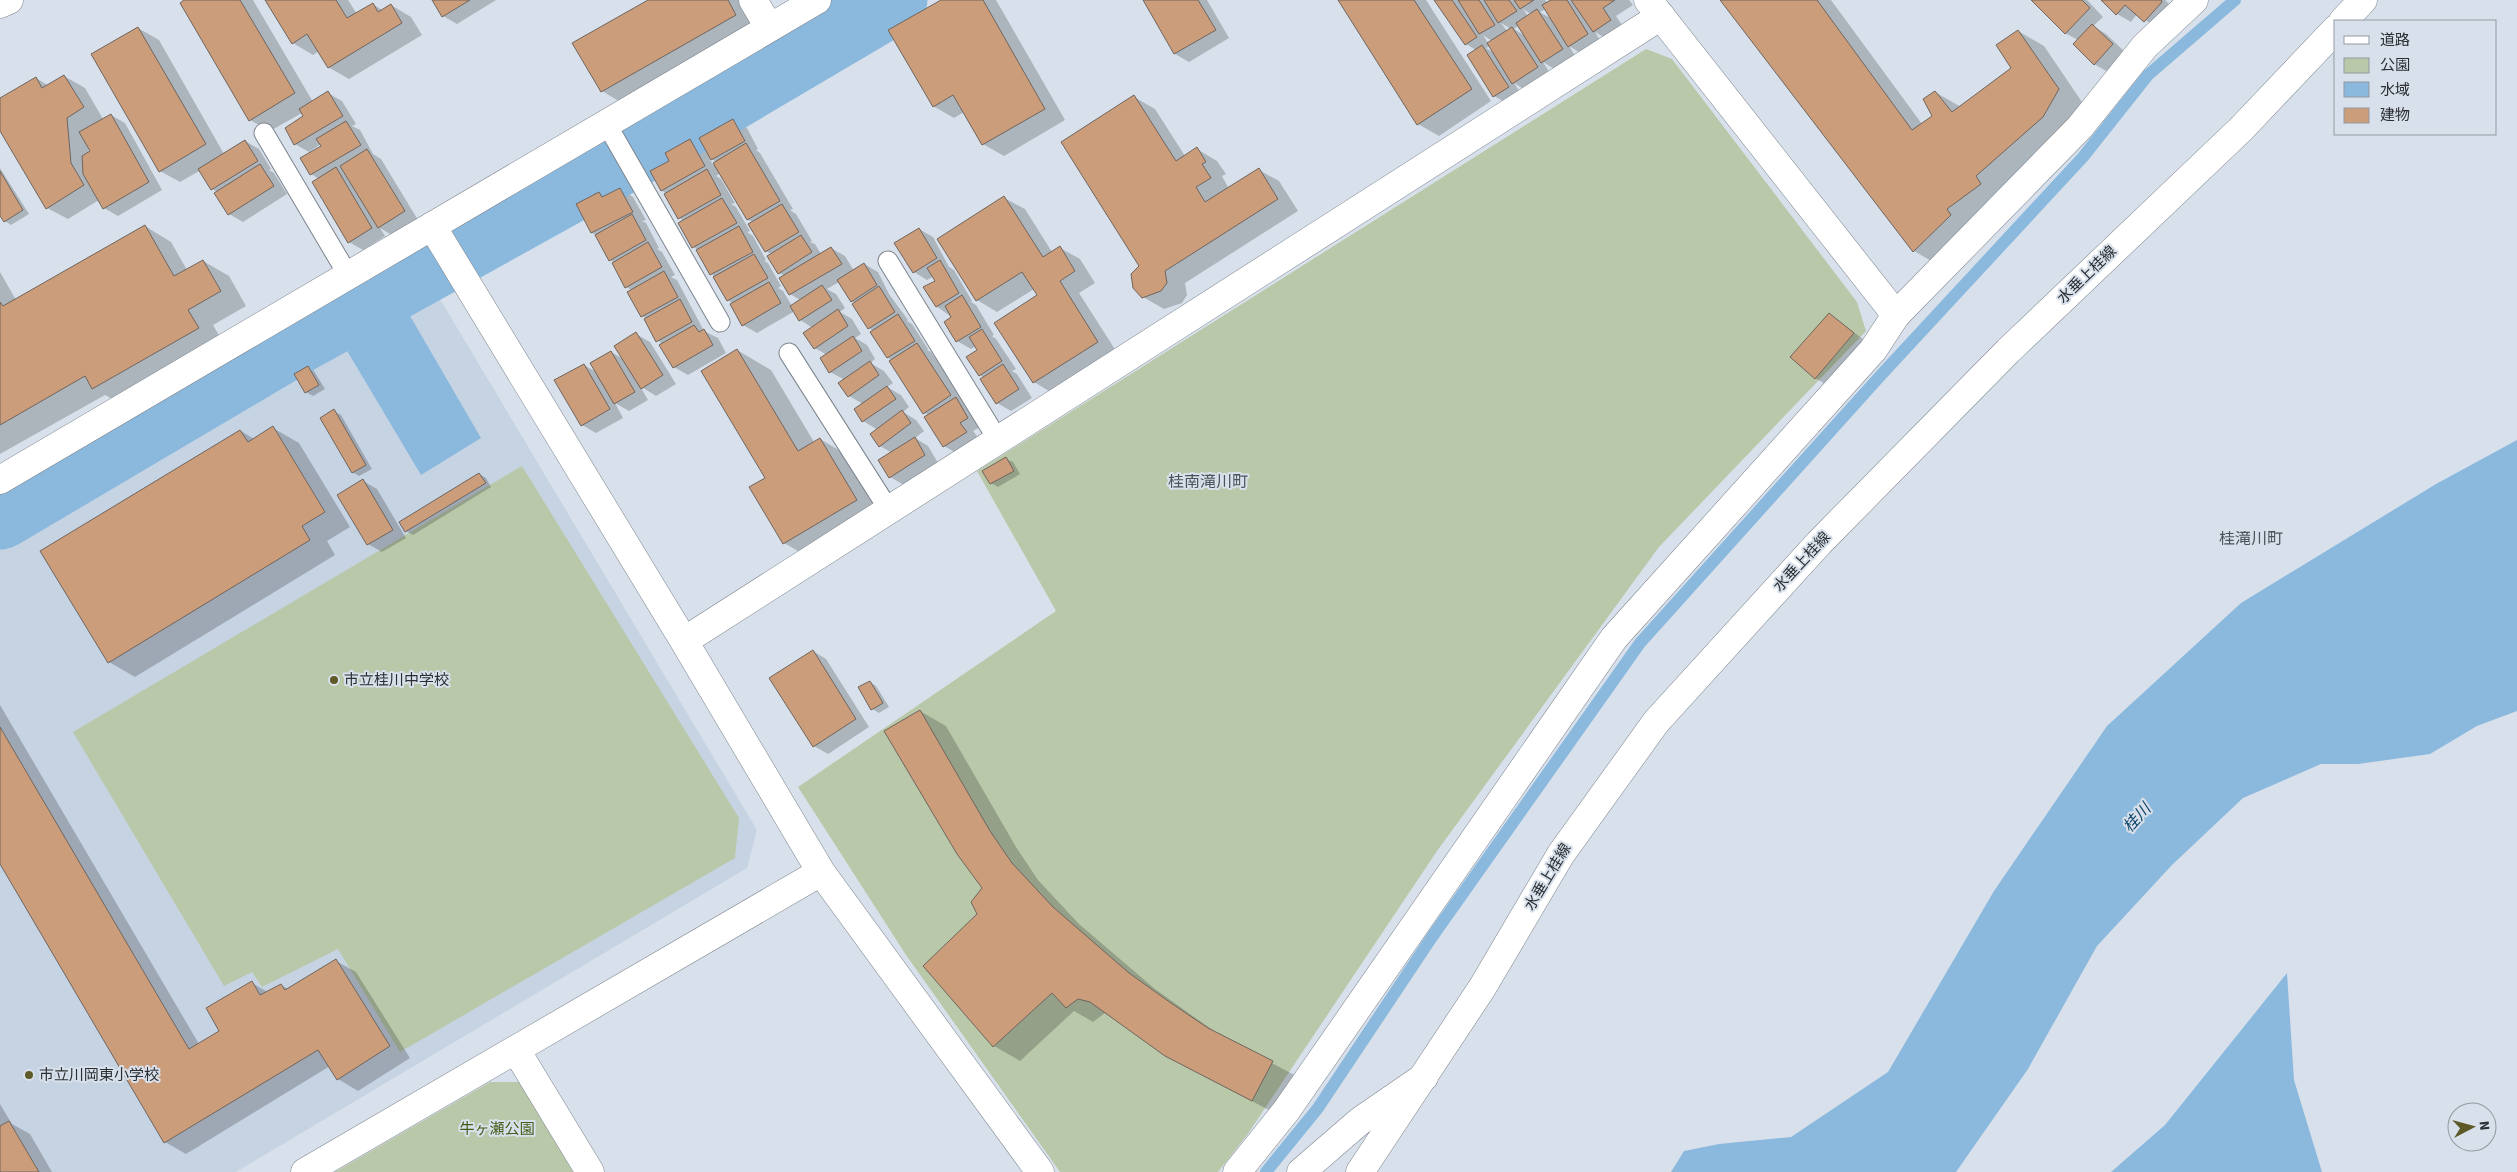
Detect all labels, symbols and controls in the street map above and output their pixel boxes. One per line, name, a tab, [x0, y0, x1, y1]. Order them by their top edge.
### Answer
legend	[2334, 20, 2497, 135]
text: 道路	[2380, 30, 2410, 51]
text: 公園	[2380, 55, 2410, 76]
text: 水域	[2380, 80, 2410, 101]
text: 建物	[2380, 105, 2410, 126]
street label: 水垂上桂線	[2053, 241, 2121, 309]
district label: 桂南滝川町	[1168, 471, 1248, 493]
street label: 水垂上桂線	[1769, 527, 1835, 597]
district label: 桂滝川町	[2219, 528, 2283, 550]
place label: 市立桂川中学校	[344, 670, 449, 691]
marker: 市立桂川中学校	[328, 674, 340, 686]
water label: 桂川	[2118, 797, 2157, 837]
street label: 水垂上桂線	[1520, 839, 1576, 915]
place label: 市立川岡東小学校	[39, 1065, 159, 1086]
marker: 市立川岡東小学校	[23, 1069, 35, 1081]
north arrow	[2447, 1102, 2497, 1152]
park label: 牛ヶ瀬公園	[459, 1119, 535, 1140]
text: N	[2474, 1120, 2494, 1131]

